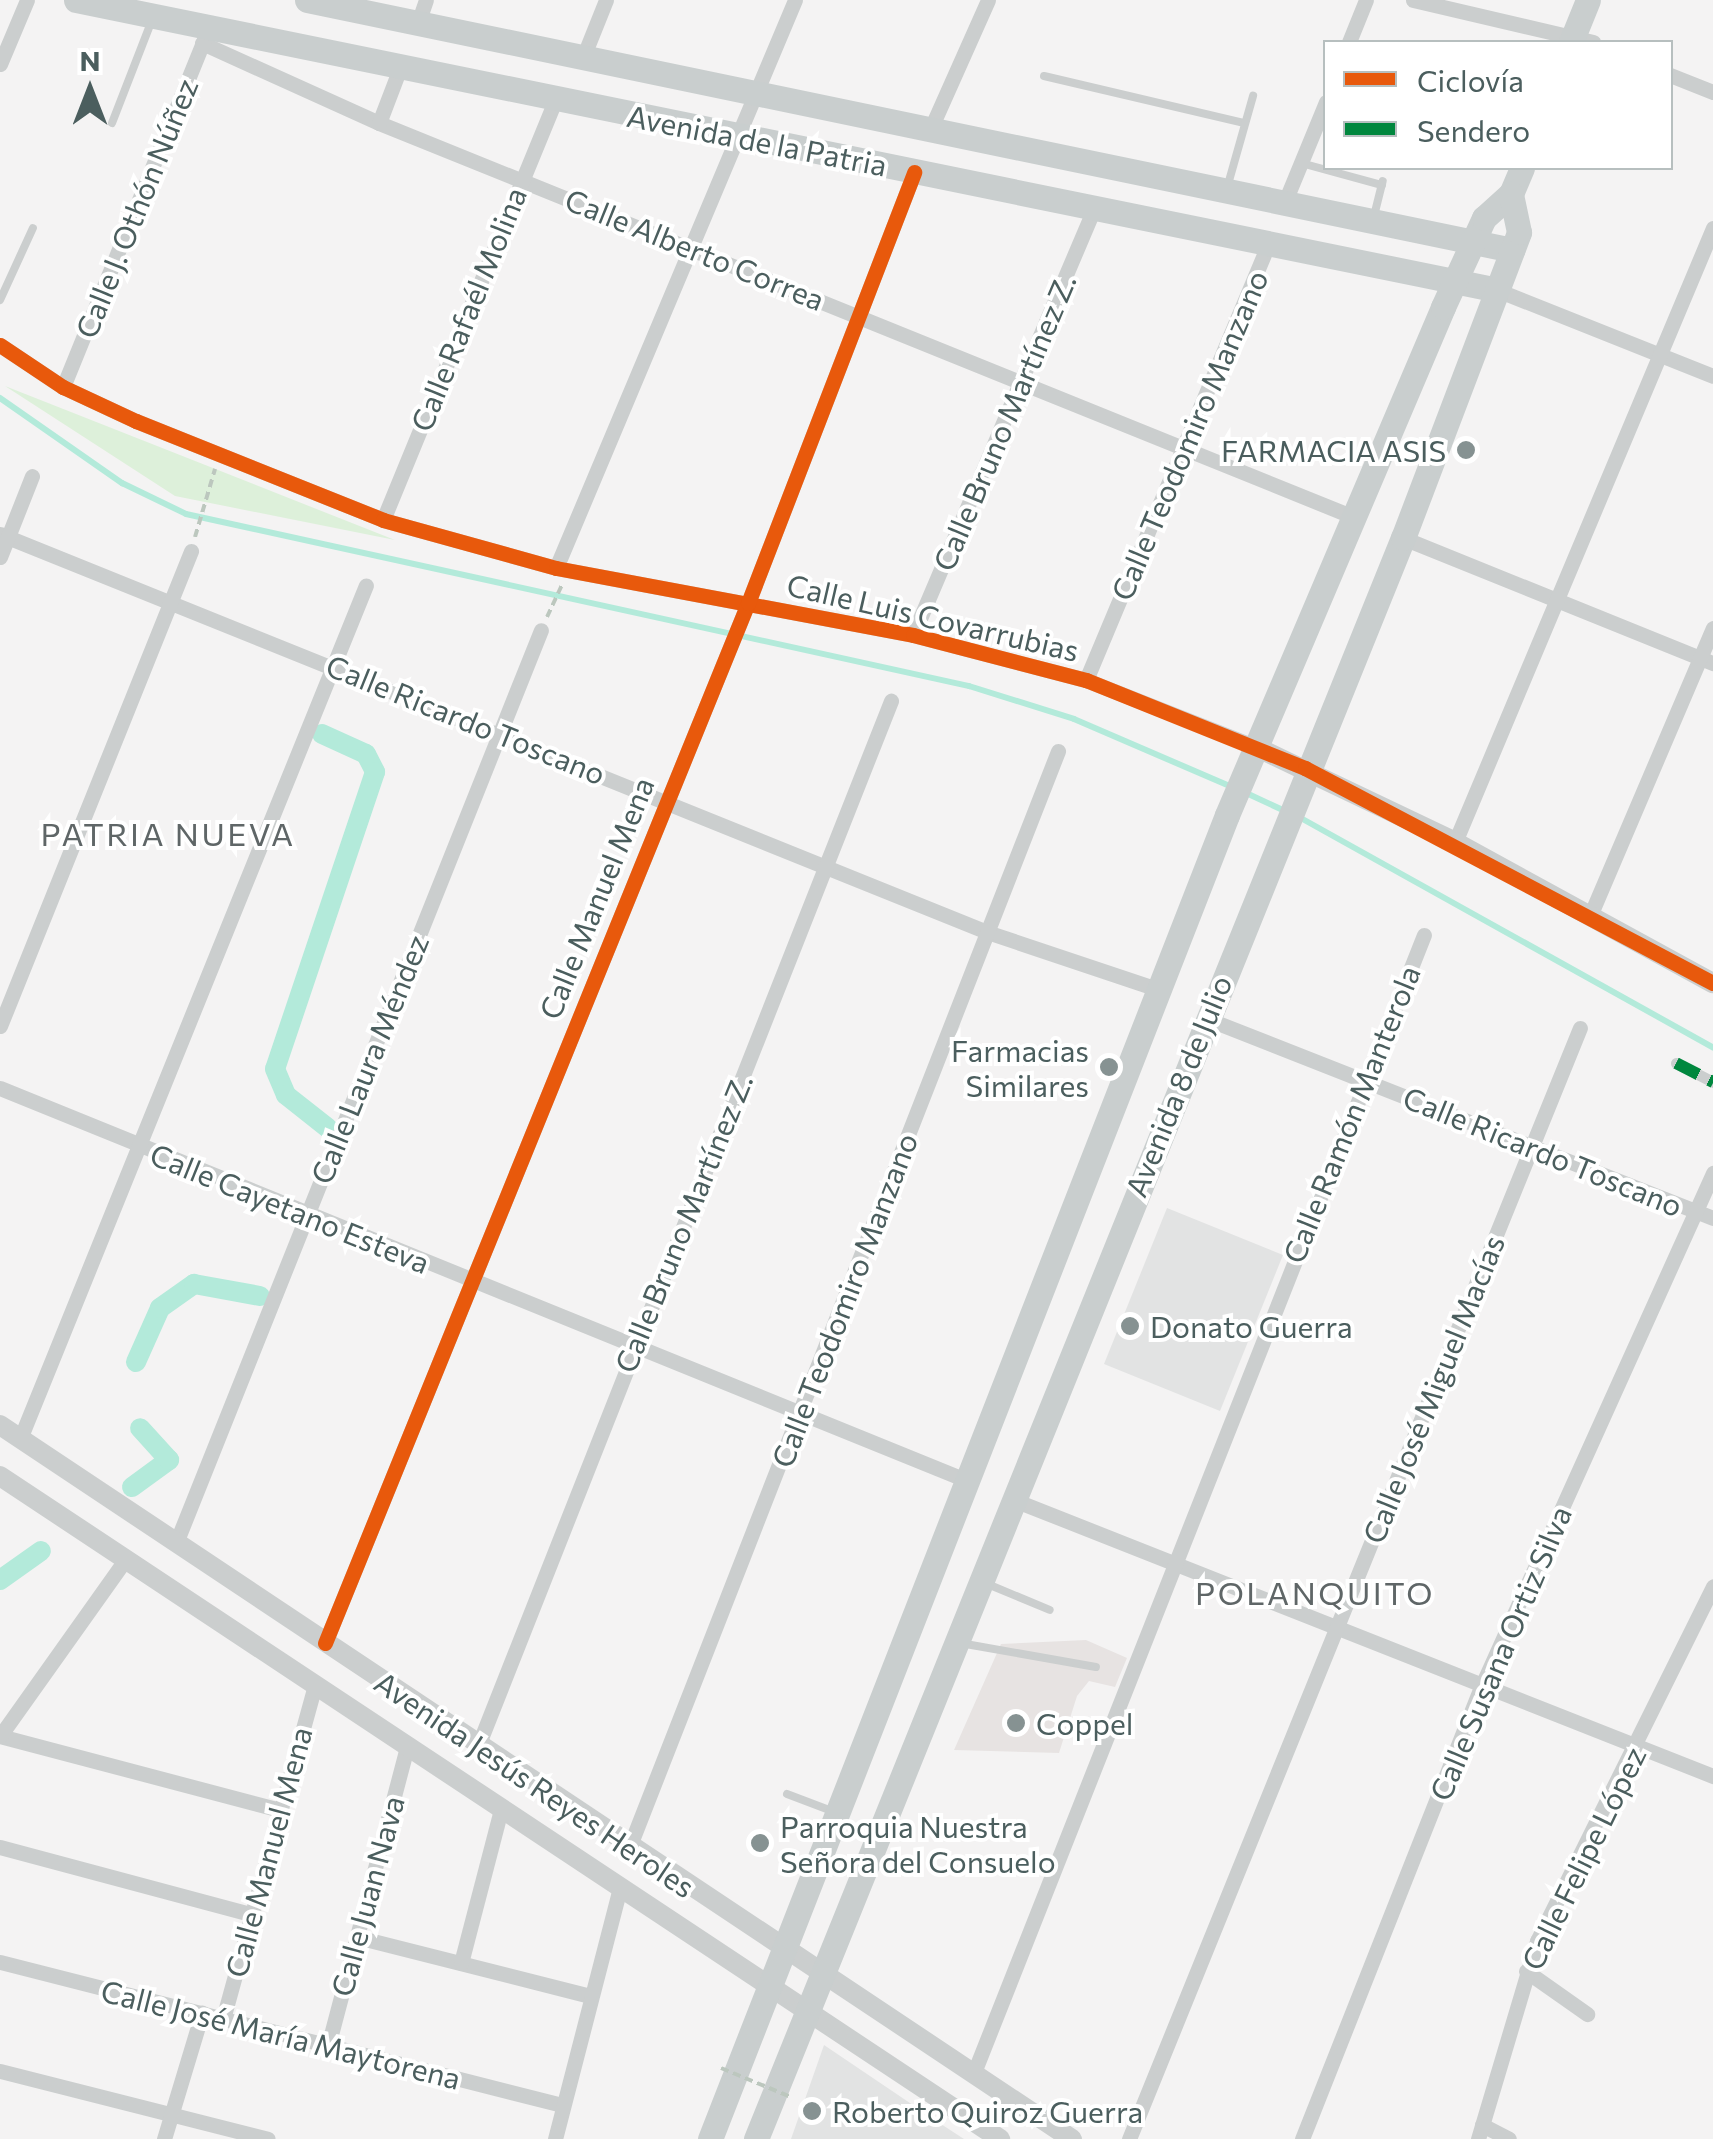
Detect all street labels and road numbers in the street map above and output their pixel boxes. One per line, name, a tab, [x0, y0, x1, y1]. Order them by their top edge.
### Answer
street label: Calle J. Othón Núñez	[67, 73, 205, 343]
street label: Avenida de la Patria	[624, 97, 890, 183]
street label: Calle Alberto Correa	[560, 181, 830, 317]
street label: Calle Rafaél Molina	[403, 182, 533, 436]
street label: Calle Teodomiro Manzano	[1103, 265, 1275, 605]
street label: Calle Bruno Martínez Z.	[925, 268, 1083, 576]
street label: Calle Luis Covarrubias	[784, 566, 1082, 668]
street label: Calle Ricardo Toscano	[321, 647, 611, 791]
street label: Calle Manuel Mena	[531, 772, 661, 1024]
street label: Calle Laura Méndez	[303, 929, 435, 1189]
street label: Calle Ramón Manterola	[1275, 960, 1427, 1268]
street label: Avenida 8 de Julio	[1117, 970, 1239, 1202]
street label: Calle Bruno Martínez Z.	[607, 1068, 759, 1378]
street label: Calle Ricardo Toscano	[1398, 1079, 1688, 1223]
street label: Calle Teodomiro Manzano	[764, 1128, 924, 1472]
street label: Calle Cayetano Esteva	[145, 1135, 435, 1281]
street label: Calle José Miguel Macías	[1355, 1230, 1511, 1548]
street label: Calle Susana Ortiz Silva	[1422, 1500, 1578, 1806]
street label: Avenida Jesús Reyes Heroles	[368, 1663, 702, 1905]
street label: Calle Manuel Mena	[217, 1723, 319, 1981]
street label: Calle Felipe López	[1513, 1741, 1653, 1975]
street label: Calle Juan Nava	[323, 1792, 411, 2000]
street label: Calle José María Maytorena	[97, 1972, 465, 2096]

